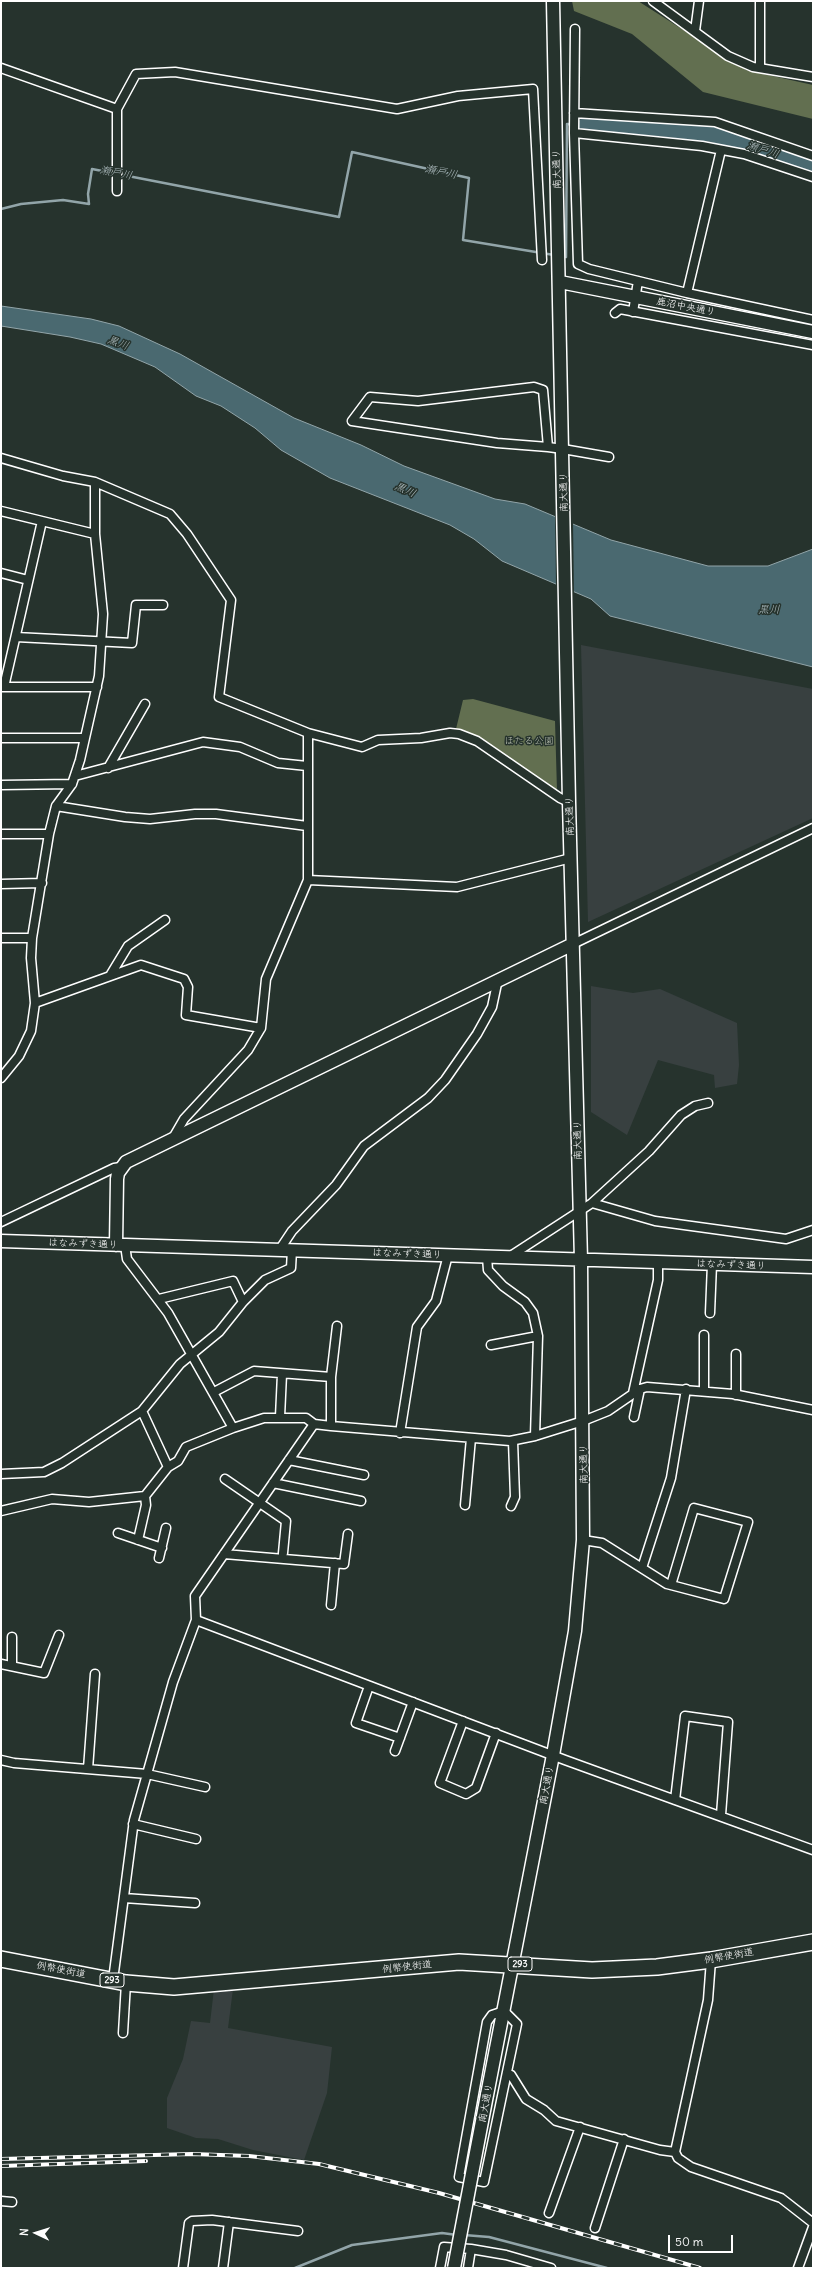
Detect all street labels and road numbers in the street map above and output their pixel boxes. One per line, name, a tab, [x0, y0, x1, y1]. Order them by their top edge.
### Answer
street label: 南大通り	[550, 149, 564, 189]
street label: 鹿沼中央通り	[655, 295, 717, 319]
street label: 南大通り	[558, 472, 570, 512]
street label: 南大通り	[563, 796, 577, 836]
street label: 南大通り	[572, 1120, 584, 1160]
street label: はなみずき通り	[48, 1237, 118, 1251]
street label: はなみずき通り	[372, 1247, 442, 1261]
street label: はなみずき通り	[696, 1258, 766, 1272]
street label: 南大通り	[578, 1444, 590, 1484]
street label: 南大通り	[537, 1764, 557, 1806]
street label: 例幣使街道	[703, 1946, 755, 1966]
road number: 293	[508, 1957, 532, 1971]
street label: 例幣使街道	[382, 1958, 432, 1976]
street label: 例幣使街道	[35, 1959, 87, 1981]
road number: 293	[100, 1973, 124, 1987]
street label: 南大通り	[476, 2082, 496, 2124]

